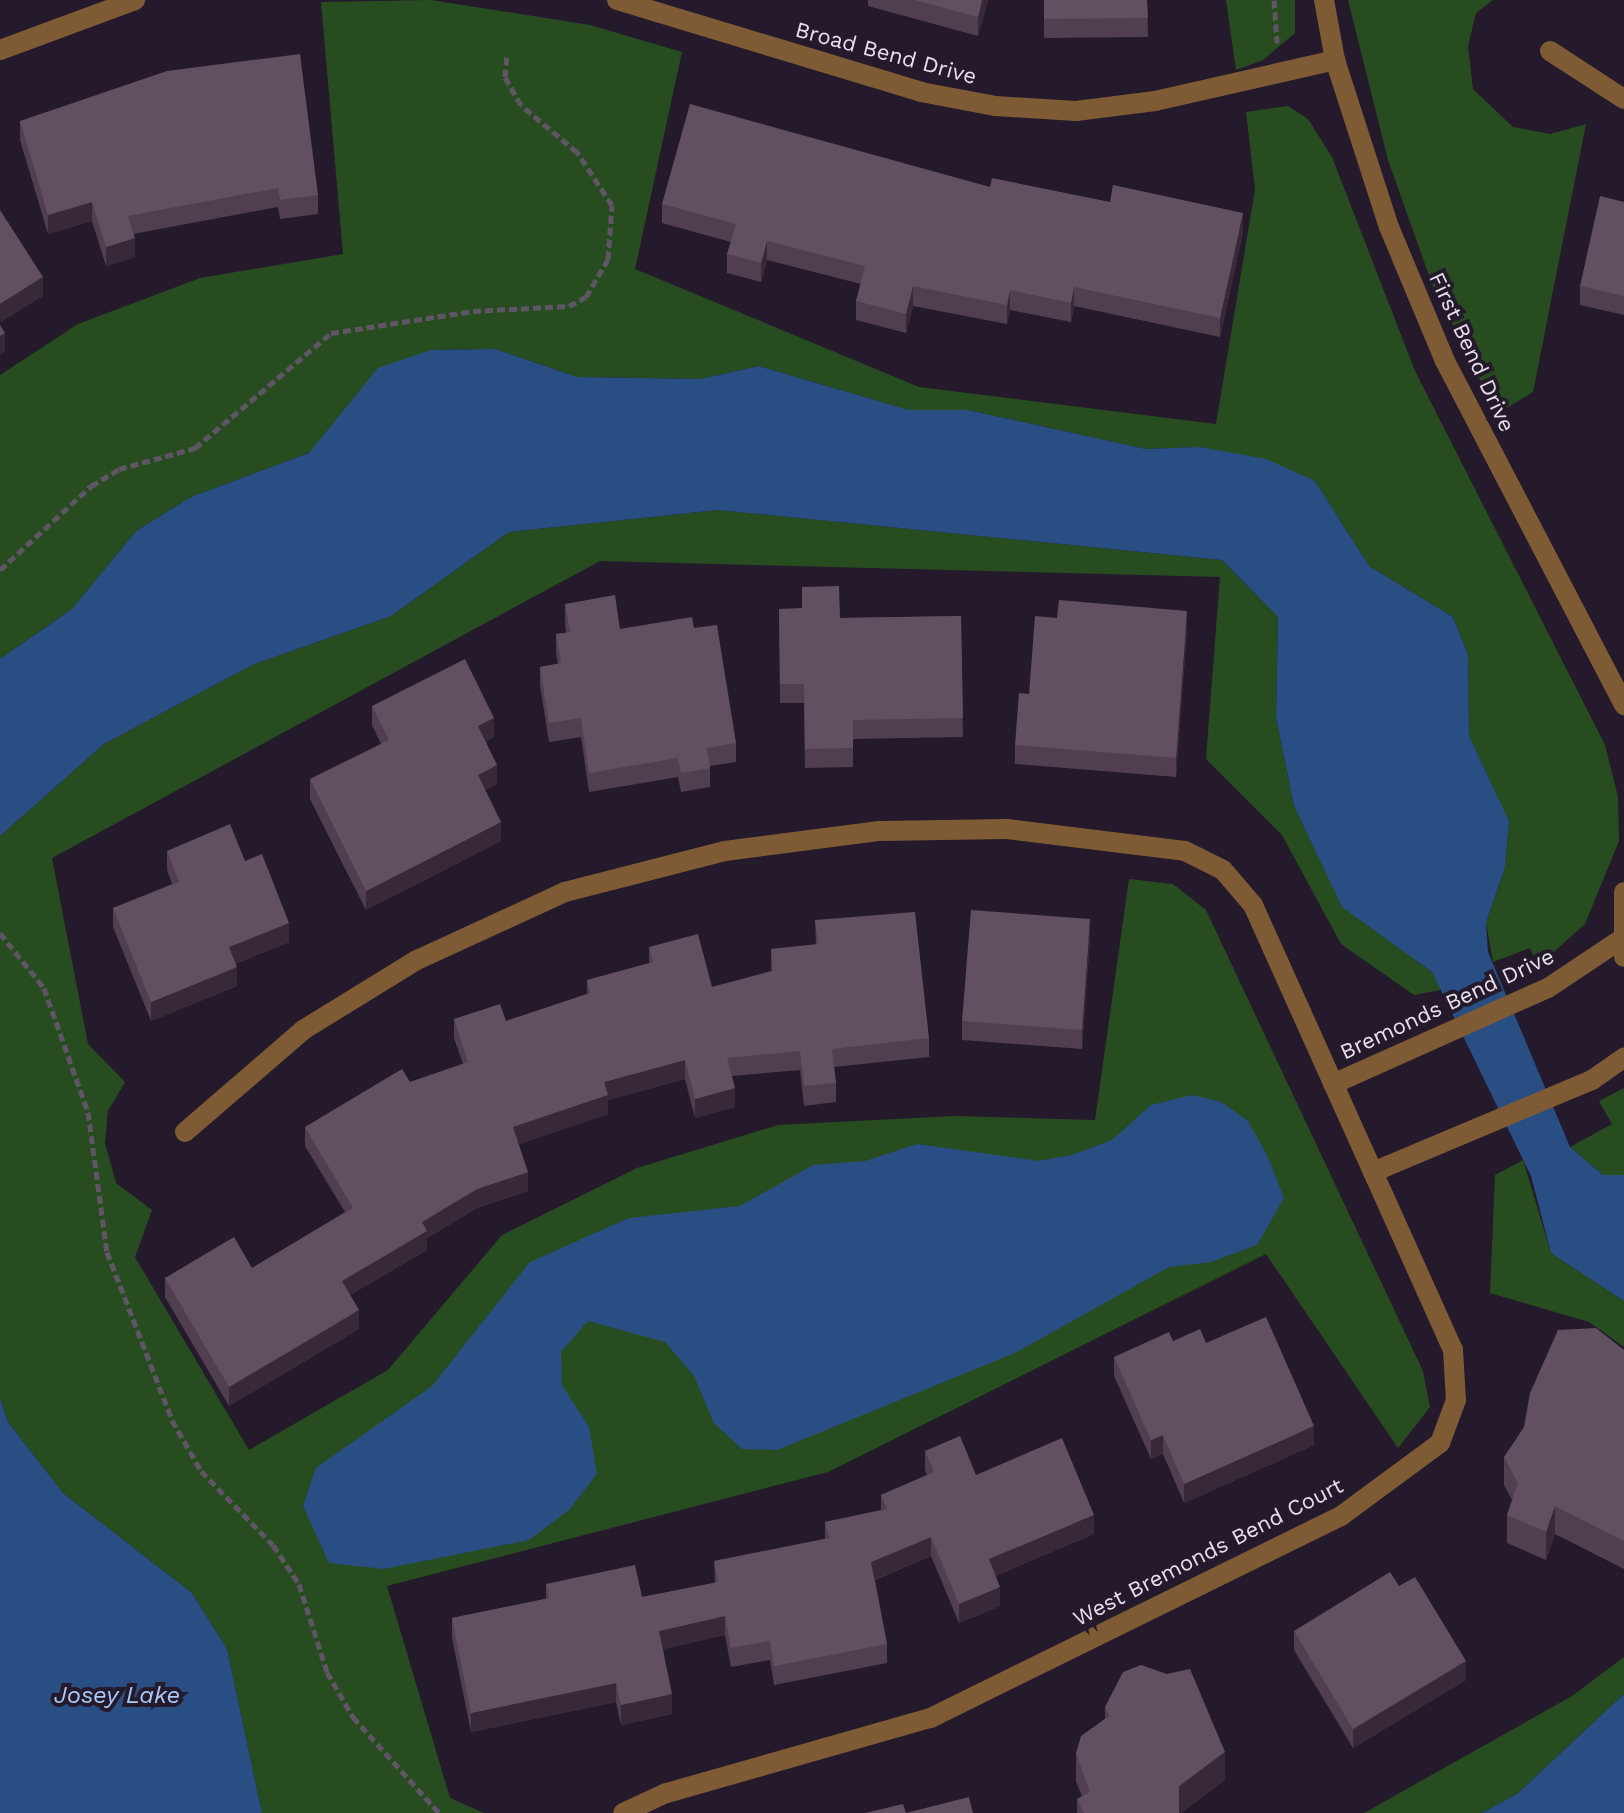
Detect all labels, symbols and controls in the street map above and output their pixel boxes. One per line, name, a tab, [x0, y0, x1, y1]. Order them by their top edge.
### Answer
street label: Broad Bend Drive	[792, 16, 980, 90]
street label: First Bend Drive	[1424, 268, 1520, 436]
street label: Bremonds Bend Drive	[1336, 943, 1558, 1065]
street label: West Bremonds Bend Court	[1069, 1472, 1347, 1632]
water label: Josey Lake	[53, 1682, 181, 1710]

